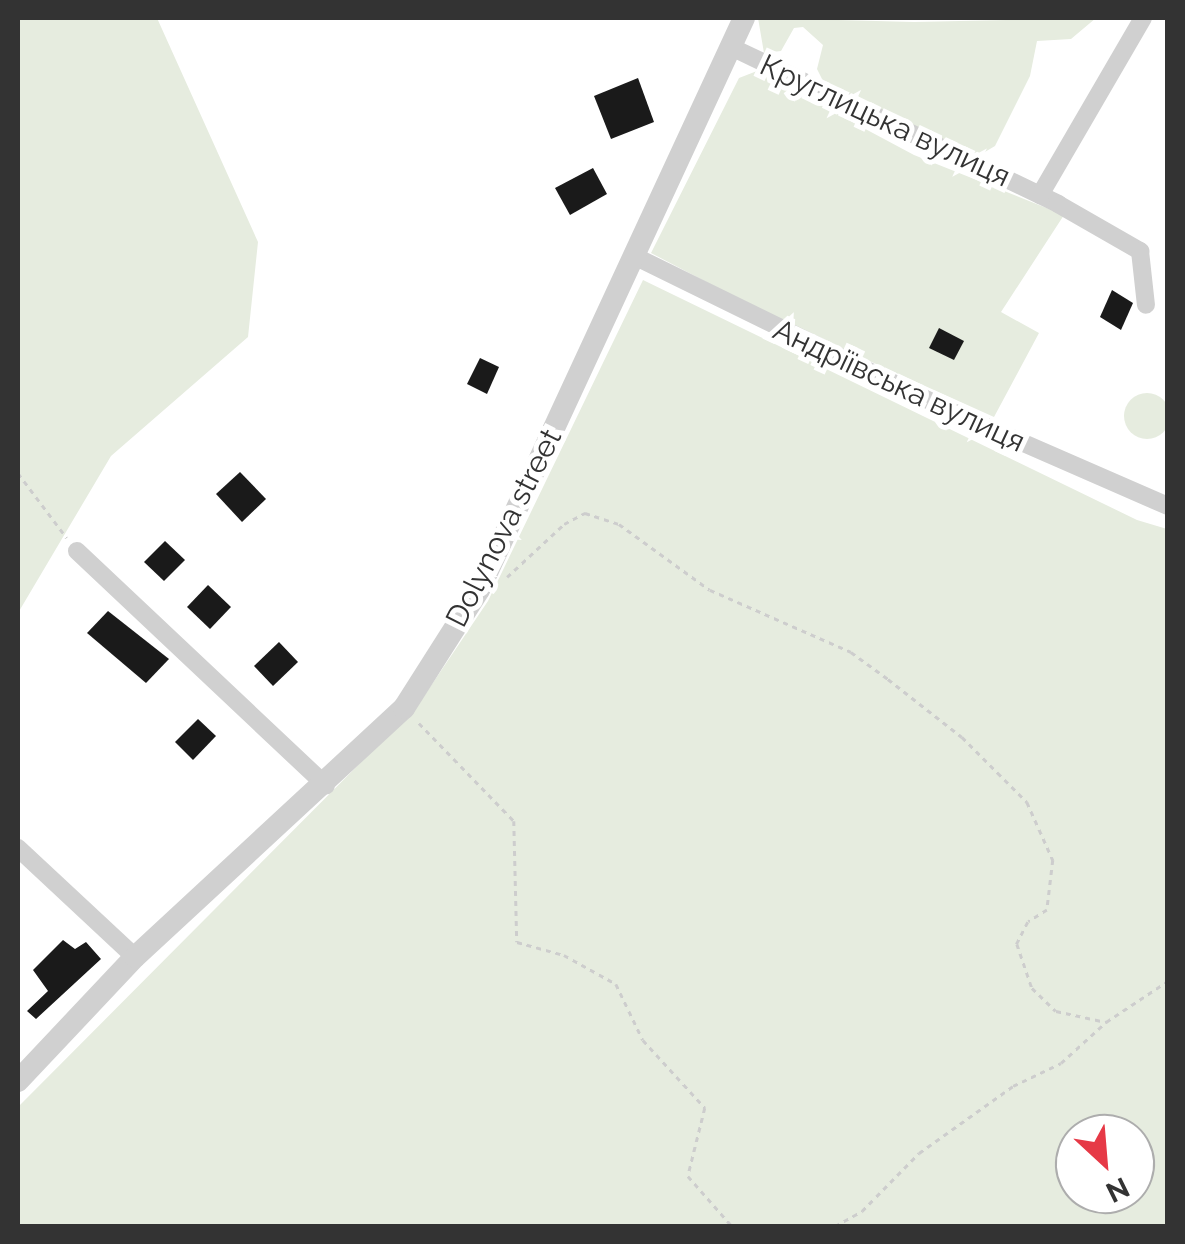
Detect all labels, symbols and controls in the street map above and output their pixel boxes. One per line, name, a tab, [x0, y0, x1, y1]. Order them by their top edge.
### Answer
street label: Круглицька вулиця	[754, 47, 1016, 195]
street label: Андріївська вулиця	[767, 312, 1031, 460]
street label: Dolynova street	[439, 423, 569, 633]
north arrow	[1055, 1114, 1155, 1214]
text: N	[1101, 1170, 1134, 1209]

